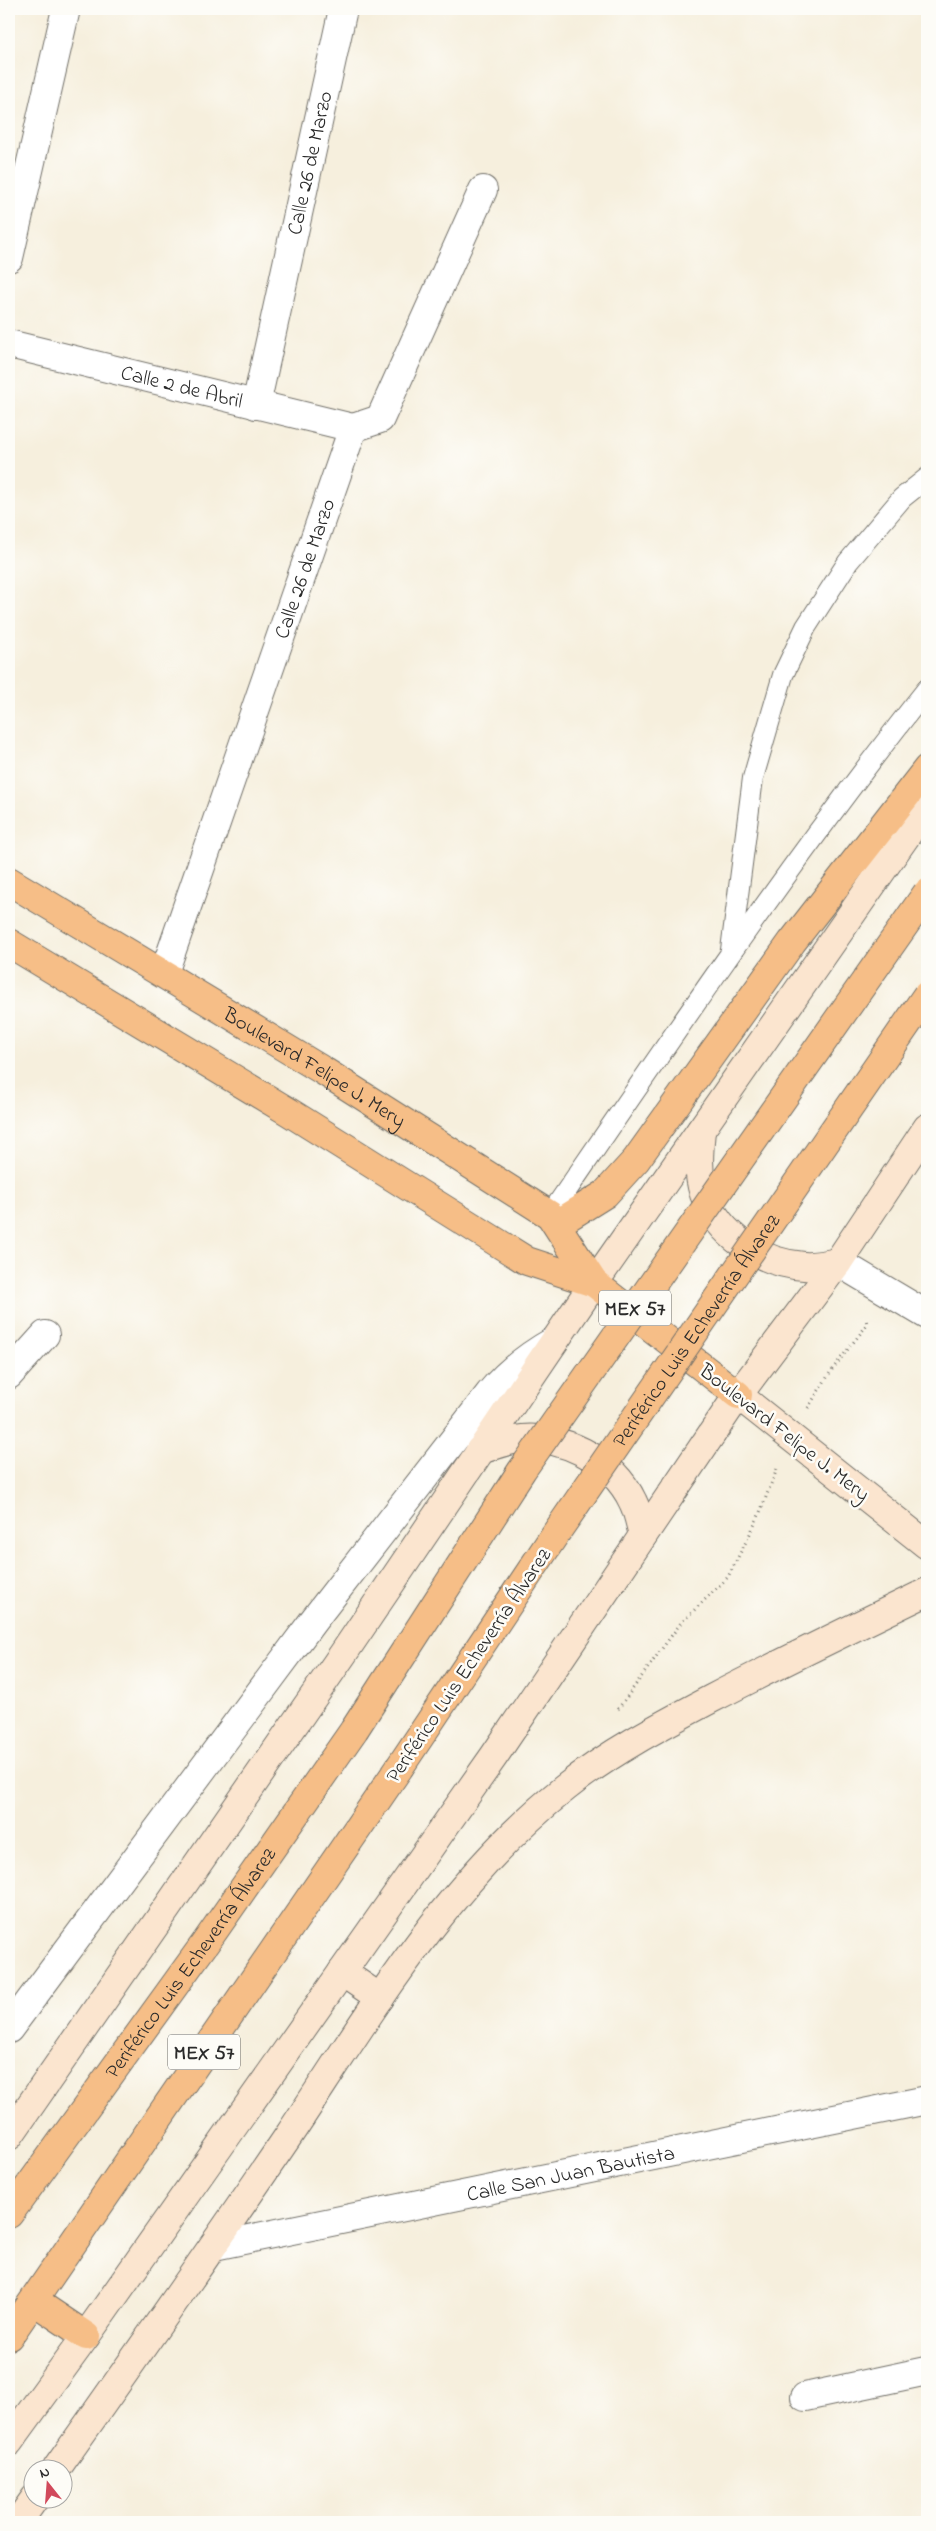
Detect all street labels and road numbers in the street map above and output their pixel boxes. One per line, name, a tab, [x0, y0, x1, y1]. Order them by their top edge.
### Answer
street label: Calle 26 de Marzo	[281, 88, 342, 238]
street label: Calle 2 de Abril	[117, 359, 246, 418]
street label: Calle 26 de Marzo	[268, 495, 344, 643]
street label: Boulevard Felipe J. Mery	[216, 1000, 411, 1138]
street label: Periférico Luis Echeverría Álvarez	[606, 1208, 789, 1454]
road number: MEX 57	[599, 1290, 671, 1326]
street label: Boulevard Felipe J. Mery	[690, 1357, 876, 1511]
street label: Periférico Luis Echeverría Álvarez	[379, 1542, 560, 1789]
street label: Periférico Luis Echeverría Álvarez	[99, 1842, 285, 2085]
road number: MEX 57	[168, 2034, 240, 2070]
street label: Calle San Juan Bautista	[464, 2139, 678, 2211]

